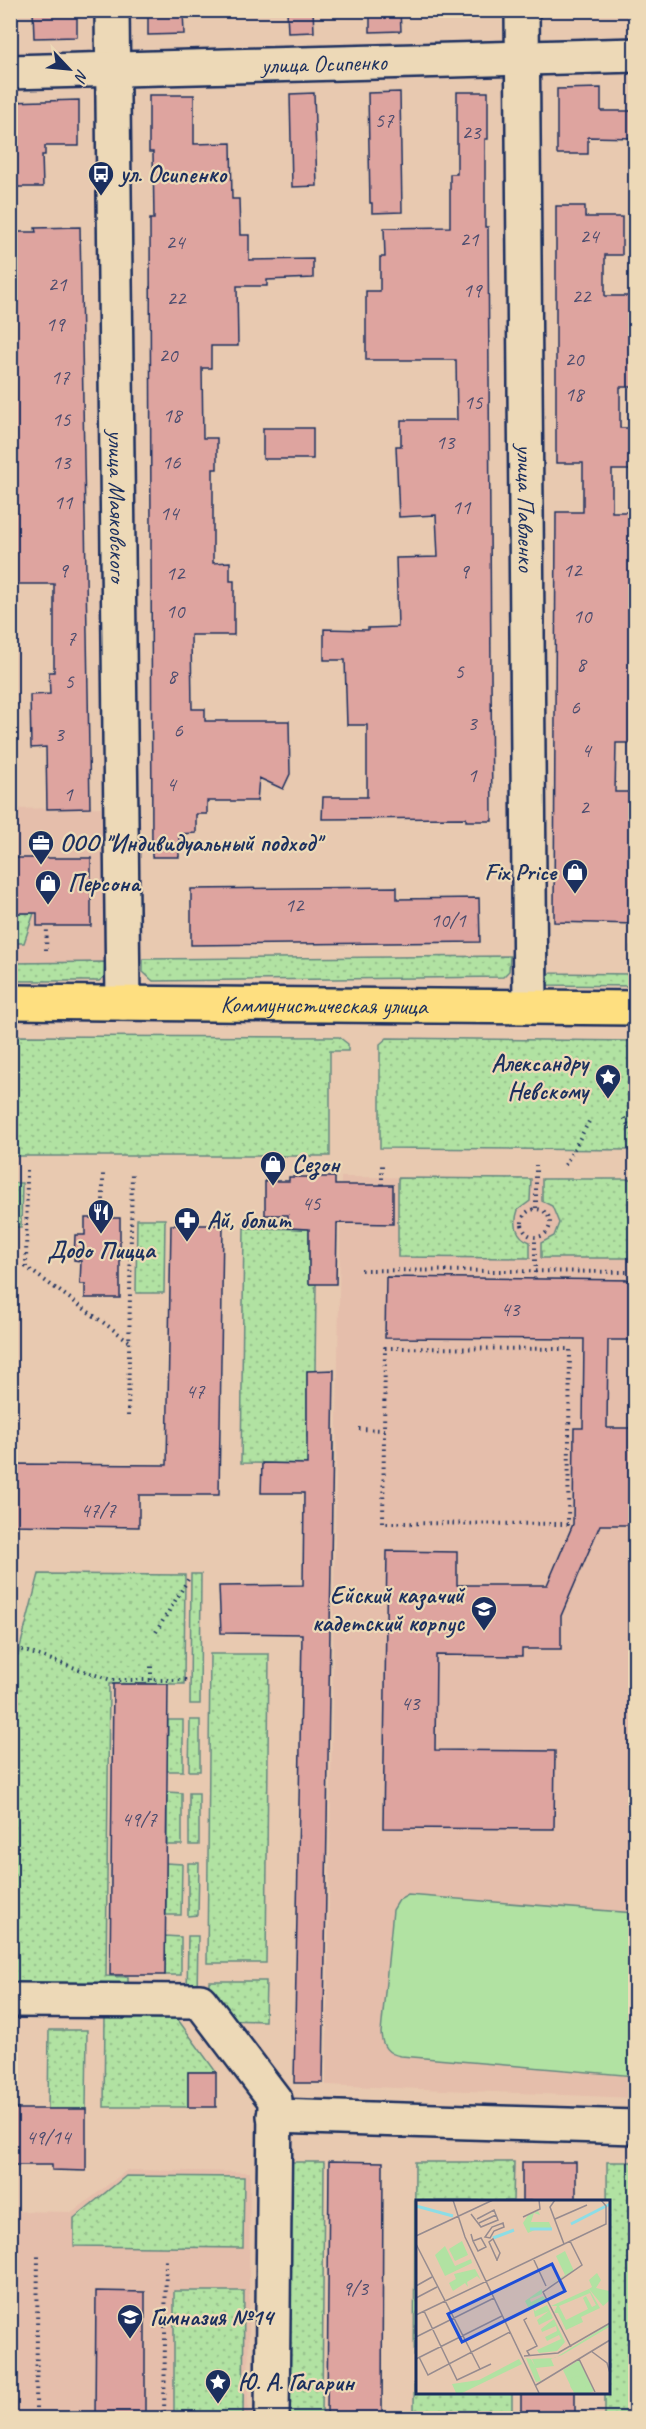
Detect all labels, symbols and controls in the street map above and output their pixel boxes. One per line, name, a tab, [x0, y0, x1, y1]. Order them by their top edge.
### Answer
north arrow	[39, 39, 99, 99]
street label: улица Осипенко	[259, 47, 389, 80]
text: N	[69, 66, 93, 87]
house number: 57	[375, 107, 395, 133]
house number: 23	[462, 119, 482, 145]
bus stop icon: ул. Осипенко	[86, 159, 116, 197]
place label: ул. Осипенко	[118, 159, 228, 189]
house number: 24	[580, 223, 601, 249]
house number: 21	[460, 226, 480, 252]
house number: 24	[166, 229, 187, 255]
house number: 21	[48, 271, 68, 297]
house number: 19	[463, 277, 483, 303]
house number: 22	[572, 283, 592, 309]
house number: 22	[167, 285, 187, 311]
house number: 19	[46, 311, 66, 337]
house number: 20	[159, 342, 179, 368]
house number: 20	[565, 346, 585, 372]
house number: 17	[51, 364, 71, 390]
house number: 18	[565, 381, 586, 407]
house number: 15	[464, 389, 484, 415]
house number: 18	[163, 402, 184, 428]
house number: 15	[52, 406, 72, 432]
street label: улица Маяковского	[102, 428, 133, 585]
house number: 13	[436, 429, 456, 455]
street label: улица Павленко	[510, 442, 542, 573]
house number: 13	[52, 449, 72, 475]
house number: 16	[162, 449, 181, 475]
house number: 11	[54, 489, 74, 515]
house number: 11	[452, 494, 472, 520]
house number: 14	[160, 500, 181, 526]
house number: 9	[58, 557, 69, 583]
house number: 12	[563, 557, 583, 583]
house number: 9	[459, 558, 470, 584]
house number: 12	[166, 560, 186, 586]
house number: 10	[166, 598, 186, 624]
house number: 10	[573, 603, 593, 629]
house number: 7	[66, 625, 77, 651]
house number: 8	[576, 651, 588, 677]
house number: 5	[454, 658, 465, 684]
house number: 8	[167, 663, 179, 689]
house number: 5	[64, 668, 75, 694]
house number: 6	[570, 694, 580, 720]
house number: 3	[467, 710, 478, 736]
house number: 6	[173, 717, 183, 743]
house number: 3	[54, 721, 65, 747]
house number: 4	[581, 737, 593, 763]
house number: 1	[467, 762, 478, 788]
house number: 4	[166, 771, 178, 797]
house number: 1	[63, 781, 74, 807]
house number: 2	[579, 794, 590, 820]
office icon: ООО "Индивидуальный подход"	[26, 828, 56, 866]
place label: ООО "Индивидуальный подход"	[60, 828, 326, 858]
place label: Fix Price	[484, 857, 558, 887]
shop icon: Fix Price	[560, 857, 590, 895]
shop icon: Персона	[33, 868, 63, 906]
place label: Персона	[68, 868, 142, 898]
house number: 12	[285, 892, 305, 918]
house number: 10/1	[430, 907, 467, 933]
street label: Коммунистическая улица	[220, 989, 429, 1021]
place label: Александру Невскому	[491, 1048, 591, 1106]
place icon: Александру Невскому	[593, 1062, 623, 1100]
shop icon: Сезон	[258, 1149, 288, 1187]
place label: Сезон	[292, 1149, 341, 1180]
house number: 45	[302, 1190, 322, 1216]
restaurant icon: Додо Пицца	[86, 1197, 116, 1235]
pharmacy icon: Ай, болит	[172, 1205, 202, 1243]
place label: Ай, болит	[207, 1205, 292, 1235]
place label: Додо Пицца	[47, 1235, 157, 1265]
house number: 43	[501, 1296, 521, 1322]
house number: 47	[186, 1378, 206, 1404]
house number: 47/7	[80, 1497, 117, 1523]
place label: Ейский казачий кадетский корпус	[312, 1580, 466, 1638]
school or university icon: Ейский казачий кадетский корпус	[469, 1594, 499, 1632]
house number: 43	[401, 1690, 421, 1716]
house number: 49/7	[121, 1806, 158, 1832]
house number: 49/14	[26, 2124, 73, 2150]
inset map	[416, 2200, 610, 2393]
house number: 9/3	[342, 2275, 369, 2301]
school or university icon: Гимназия №14	[115, 2302, 145, 2340]
place label: Гимназия №14	[150, 2302, 276, 2332]
place icon: Ю. А. Гагарин	[203, 2367, 233, 2405]
place label: Ю. А. Гагарин	[238, 2367, 356, 2397]

